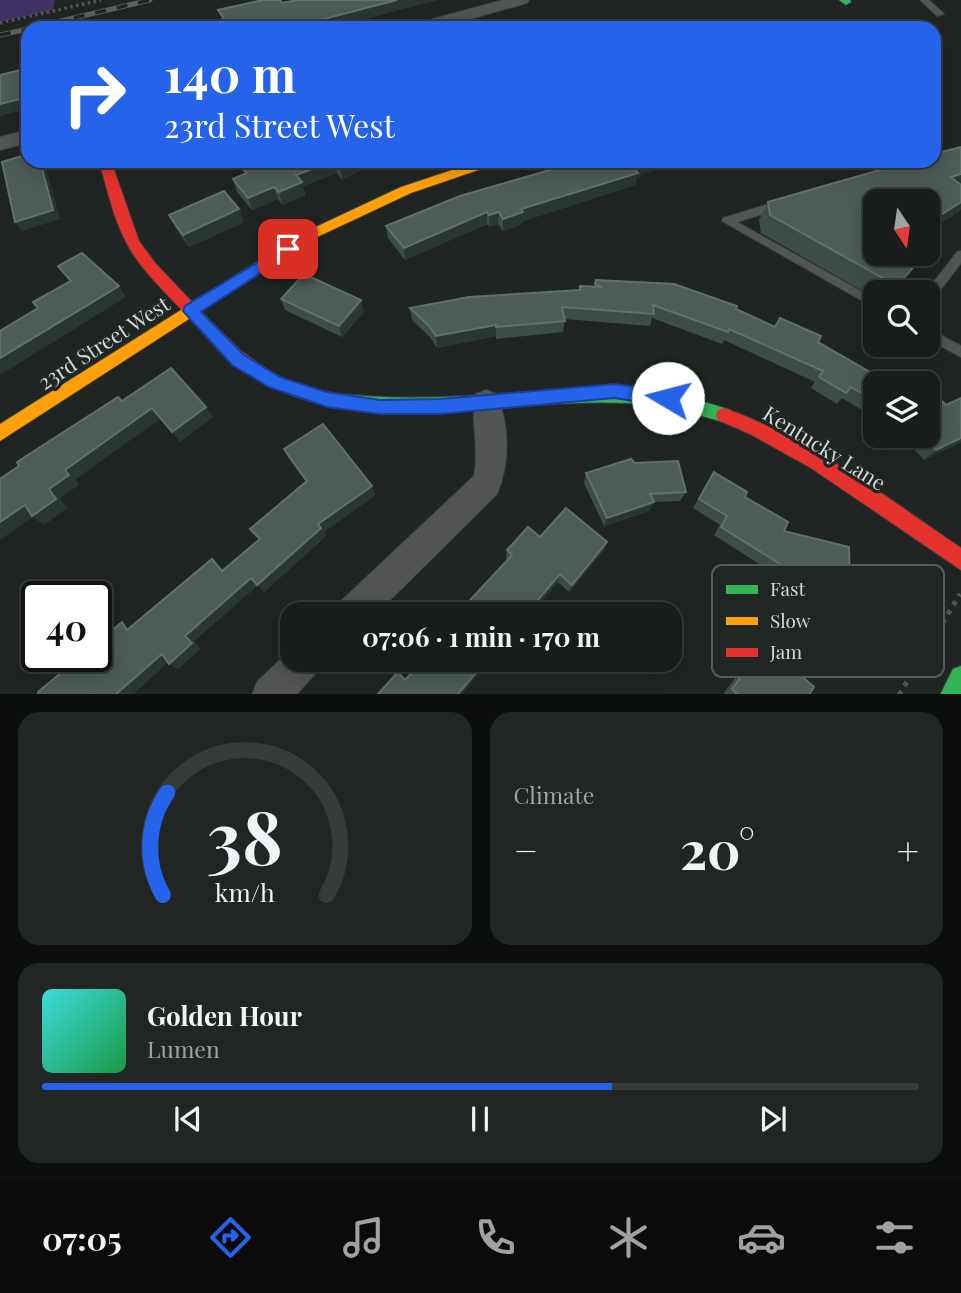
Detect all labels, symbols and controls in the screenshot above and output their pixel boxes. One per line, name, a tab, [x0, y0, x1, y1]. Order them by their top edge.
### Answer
text: 140 m	[164, 40, 296, 105]
icon: right	[49, 49, 140, 140]
text: 23rd Street West	[164, 103, 395, 146]
north arrow	[863, 189, 940, 266]
map controls	[863, 189, 940, 448]
pin	[258, 219, 318, 279]
icon: arrive	[269, 230, 307, 268]
button: search	[863, 280, 940, 357]
street label: 23rd Street West	[32, 289, 175, 395]
position arrow	[631, 361, 705, 435]
button: layers	[863, 371, 940, 448]
street label: Kentucky Lane	[758, 398, 892, 496]
legend	[712, 565, 944, 677]
text: Fast	[770, 575, 806, 601]
speed limit sign: 40	[21, 581, 112, 672]
text: Slow	[770, 607, 811, 633]
text: 07:06 · 1 min · 170 m	[362, 619, 600, 654]
text: Jam	[769, 638, 802, 664]
text: Climate	[514, 779, 594, 810]
text: 38	[207, 786, 283, 883]
text: 20°	[680, 814, 755, 883]
text: −	[514, 824, 538, 875]
text: +	[897, 824, 919, 875]
text: km/h	[215, 874, 275, 907]
text: Golden Hour	[147, 998, 302, 1033]
text: Lumen	[147, 1033, 220, 1064]
icon: previous	[169, 1100, 207, 1138]
icon: pause	[461, 1100, 499, 1138]
icon: next	[754, 1100, 792, 1138]
icon: directions	[206, 1213, 255, 1262]
icon: music	[339, 1213, 388, 1262]
icon: phone	[471, 1213, 520, 1262]
icon: climate	[604, 1213, 653, 1262]
icon: car	[737, 1213, 786, 1262]
icon: filters	[870, 1213, 919, 1262]
text: 07:05	[42, 1216, 122, 1259]

